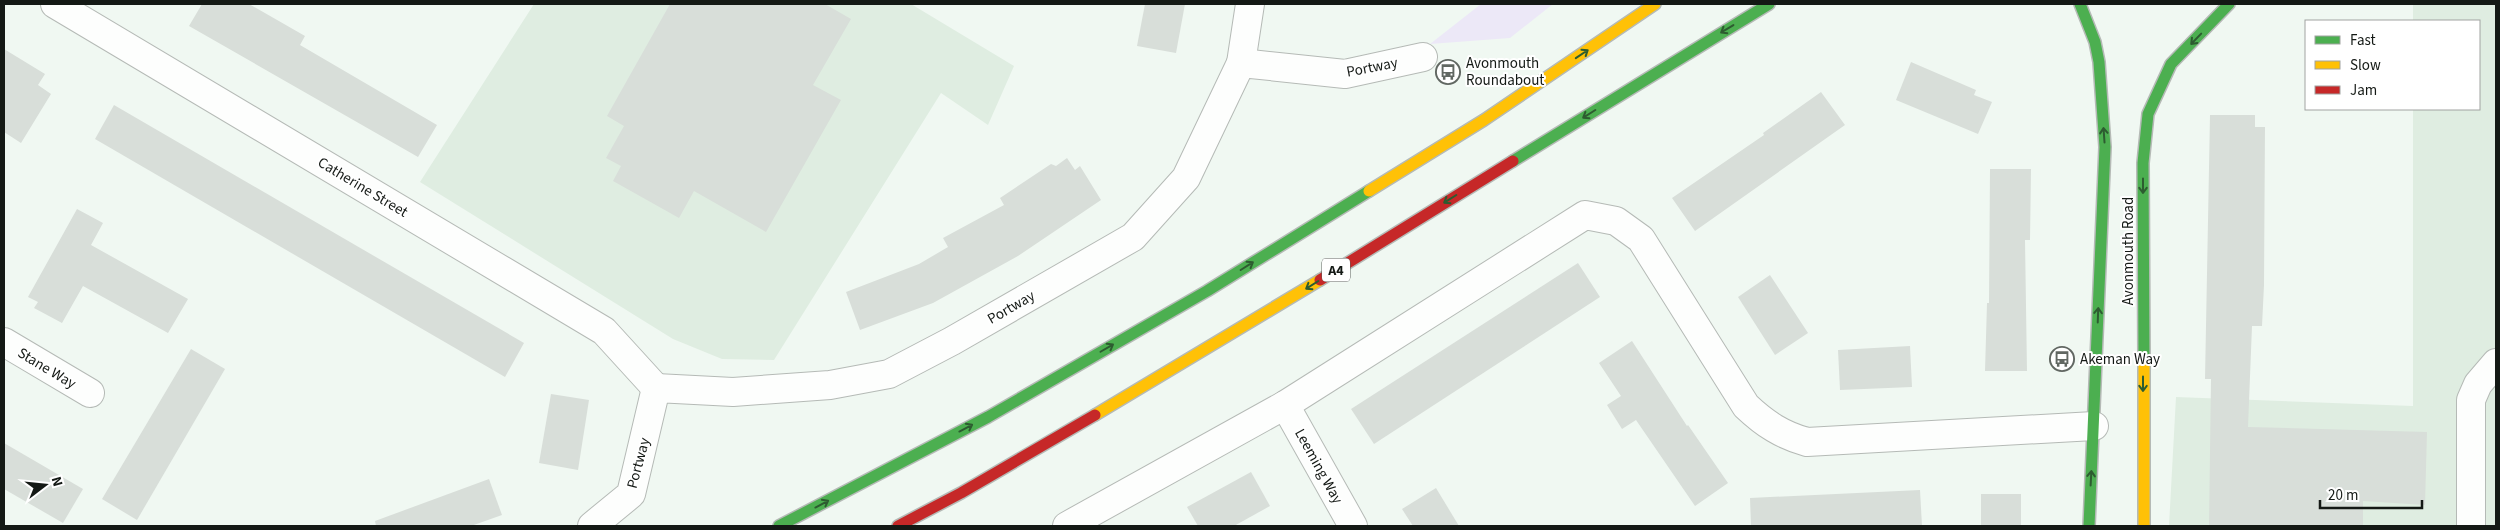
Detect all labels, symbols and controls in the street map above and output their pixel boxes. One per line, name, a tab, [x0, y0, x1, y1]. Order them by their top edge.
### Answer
legend	[2305, 20, 2480, 110]
one-way arrow	[1721, 25, 1735, 35]
text: Fast	[2350, 30, 2376, 51]
one-way arrow	[2190, 33, 2202, 45]
one-way arrow	[1575, 49, 1589, 59]
street label: Portway	[1345, 52, 1399, 83]
place label: Avonmouth Roundabout	[1466, 53, 1544, 91]
text: Slow	[2350, 55, 2381, 76]
bus stop icon: Avonmouth Roundabout	[1435, 59, 1461, 85]
text: Jam	[2350, 80, 2377, 101]
one-way arrow	[1582, 109, 1596, 119]
one-way arrow	[2100, 128, 2109, 144]
street label: Catherine Street	[314, 152, 412, 223]
one-way arrow	[2138, 178, 2148, 194]
one-way arrow	[1444, 195, 1458, 205]
street label: Avonmouth Road	[2118, 197, 2139, 305]
road number: A4	[1322, 258, 1350, 282]
one-way arrow	[1240, 260, 1254, 270]
one-way arrow	[1306, 280, 1320, 290]
street label: Portway	[984, 285, 1039, 329]
one-way arrow	[2094, 307, 2103, 323]
street label: Stane Way	[14, 343, 80, 394]
one-way arrow	[1100, 343, 1114, 353]
bus stop icon: Akeman Way	[2049, 346, 2075, 372]
place label: Akeman Way	[2080, 349, 2160, 370]
one-way arrow	[2138, 376, 2148, 392]
one-way arrow	[958, 423, 973, 432]
street label: Leeming Way	[1289, 425, 1348, 508]
street label: Portway	[622, 435, 655, 491]
north arrow	[20, 460, 70, 510]
one-way arrow	[2087, 470, 2096, 486]
text: N	[46, 474, 67, 489]
scale bar	[2320, 478, 2422, 510]
text: 20 m	[2328, 485, 2358, 506]
one-way arrow	[814, 499, 829, 508]

